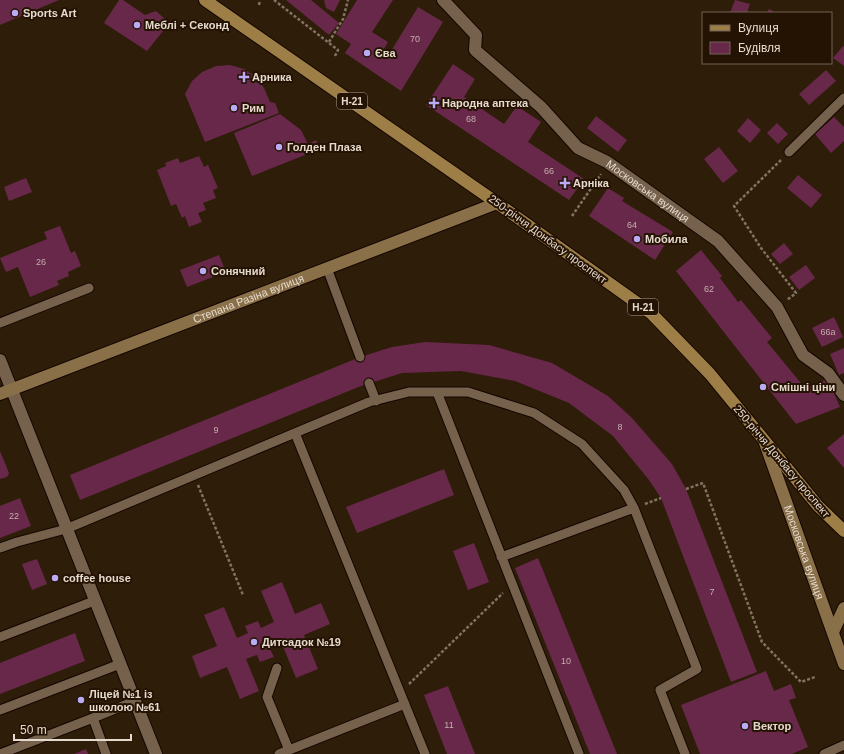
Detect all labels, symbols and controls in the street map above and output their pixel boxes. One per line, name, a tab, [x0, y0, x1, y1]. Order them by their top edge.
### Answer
place label: Sports Art	[23, 7, 77, 19]
marker: Sports Art	[10, 8, 20, 18]
legend	[702, 12, 832, 64]
place label: Меблі + Секонд	[145, 19, 229, 31]
marker: Меблі + Секонд	[132, 20, 142, 30]
text: Вулиця	[738, 21, 779, 35]
house number: 70	[410, 34, 420, 44]
text: Будівля	[738, 41, 780, 55]
place label: Єва	[375, 47, 396, 59]
marker: Єва	[362, 48, 372, 58]
place label: Арника	[252, 71, 293, 83]
marker: Арника	[239, 72, 249, 82]
road number: Н-21	[337, 93, 367, 109]
place label: Народна аптека	[442, 97, 529, 109]
marker: Народна аптека	[429, 98, 439, 108]
place label: Рим	[242, 102, 264, 114]
marker: Рим	[229, 103, 239, 113]
house number: 68	[466, 114, 476, 124]
place label: Голден Плаза	[287, 141, 362, 153]
marker: Голден Плаза	[274, 142, 284, 152]
street label: Московська вулиця	[604, 158, 692, 225]
house number: 66	[544, 166, 554, 176]
place label: Арніка	[573, 177, 610, 189]
marker: Арніка	[560, 178, 570, 188]
street label: 250-річчя Донбасу проспект	[487, 192, 609, 286]
house number: 64	[627, 220, 637, 230]
place label: Мобила	[645, 233, 688, 245]
marker: Мобила	[632, 234, 642, 244]
house number: 26	[36, 257, 46, 267]
place label: Сонячний	[211, 265, 265, 277]
marker: Сонячний	[198, 266, 208, 276]
street label: Степана Разіна вулиця	[191, 272, 305, 325]
house number: 62	[704, 284, 714, 294]
road number: Н-21	[628, 299, 658, 315]
house number: 66а	[820, 327, 836, 337]
place label: Смішні ціни	[771, 381, 835, 393]
marker: Смішні ціни	[758, 382, 768, 392]
street label: 250-річчя Донбасу проспект	[732, 402, 832, 520]
house number: 8	[617, 422, 623, 432]
house number: 9	[213, 425, 219, 435]
street label: Московська вулиця	[782, 504, 826, 601]
house number: 22	[9, 511, 19, 521]
place label: coffee house	[63, 572, 131, 584]
marker: coffee house	[50, 573, 60, 583]
house number: 7	[709, 587, 715, 597]
place label: Дитсадок №19	[262, 636, 341, 648]
marker: Дитсадок №19	[249, 637, 259, 647]
house number: 10	[561, 656, 571, 666]
place label: Ліцей №1 із школою №61	[89, 688, 160, 713]
marker: Ліцей №1 із школою №61	[76, 695, 86, 705]
scale bar	[14, 716, 131, 742]
house number: 11	[444, 720, 454, 730]
place label: Вектор	[753, 720, 792, 732]
marker: Вектор	[740, 721, 750, 731]
text: 50 m	[20, 723, 47, 737]

